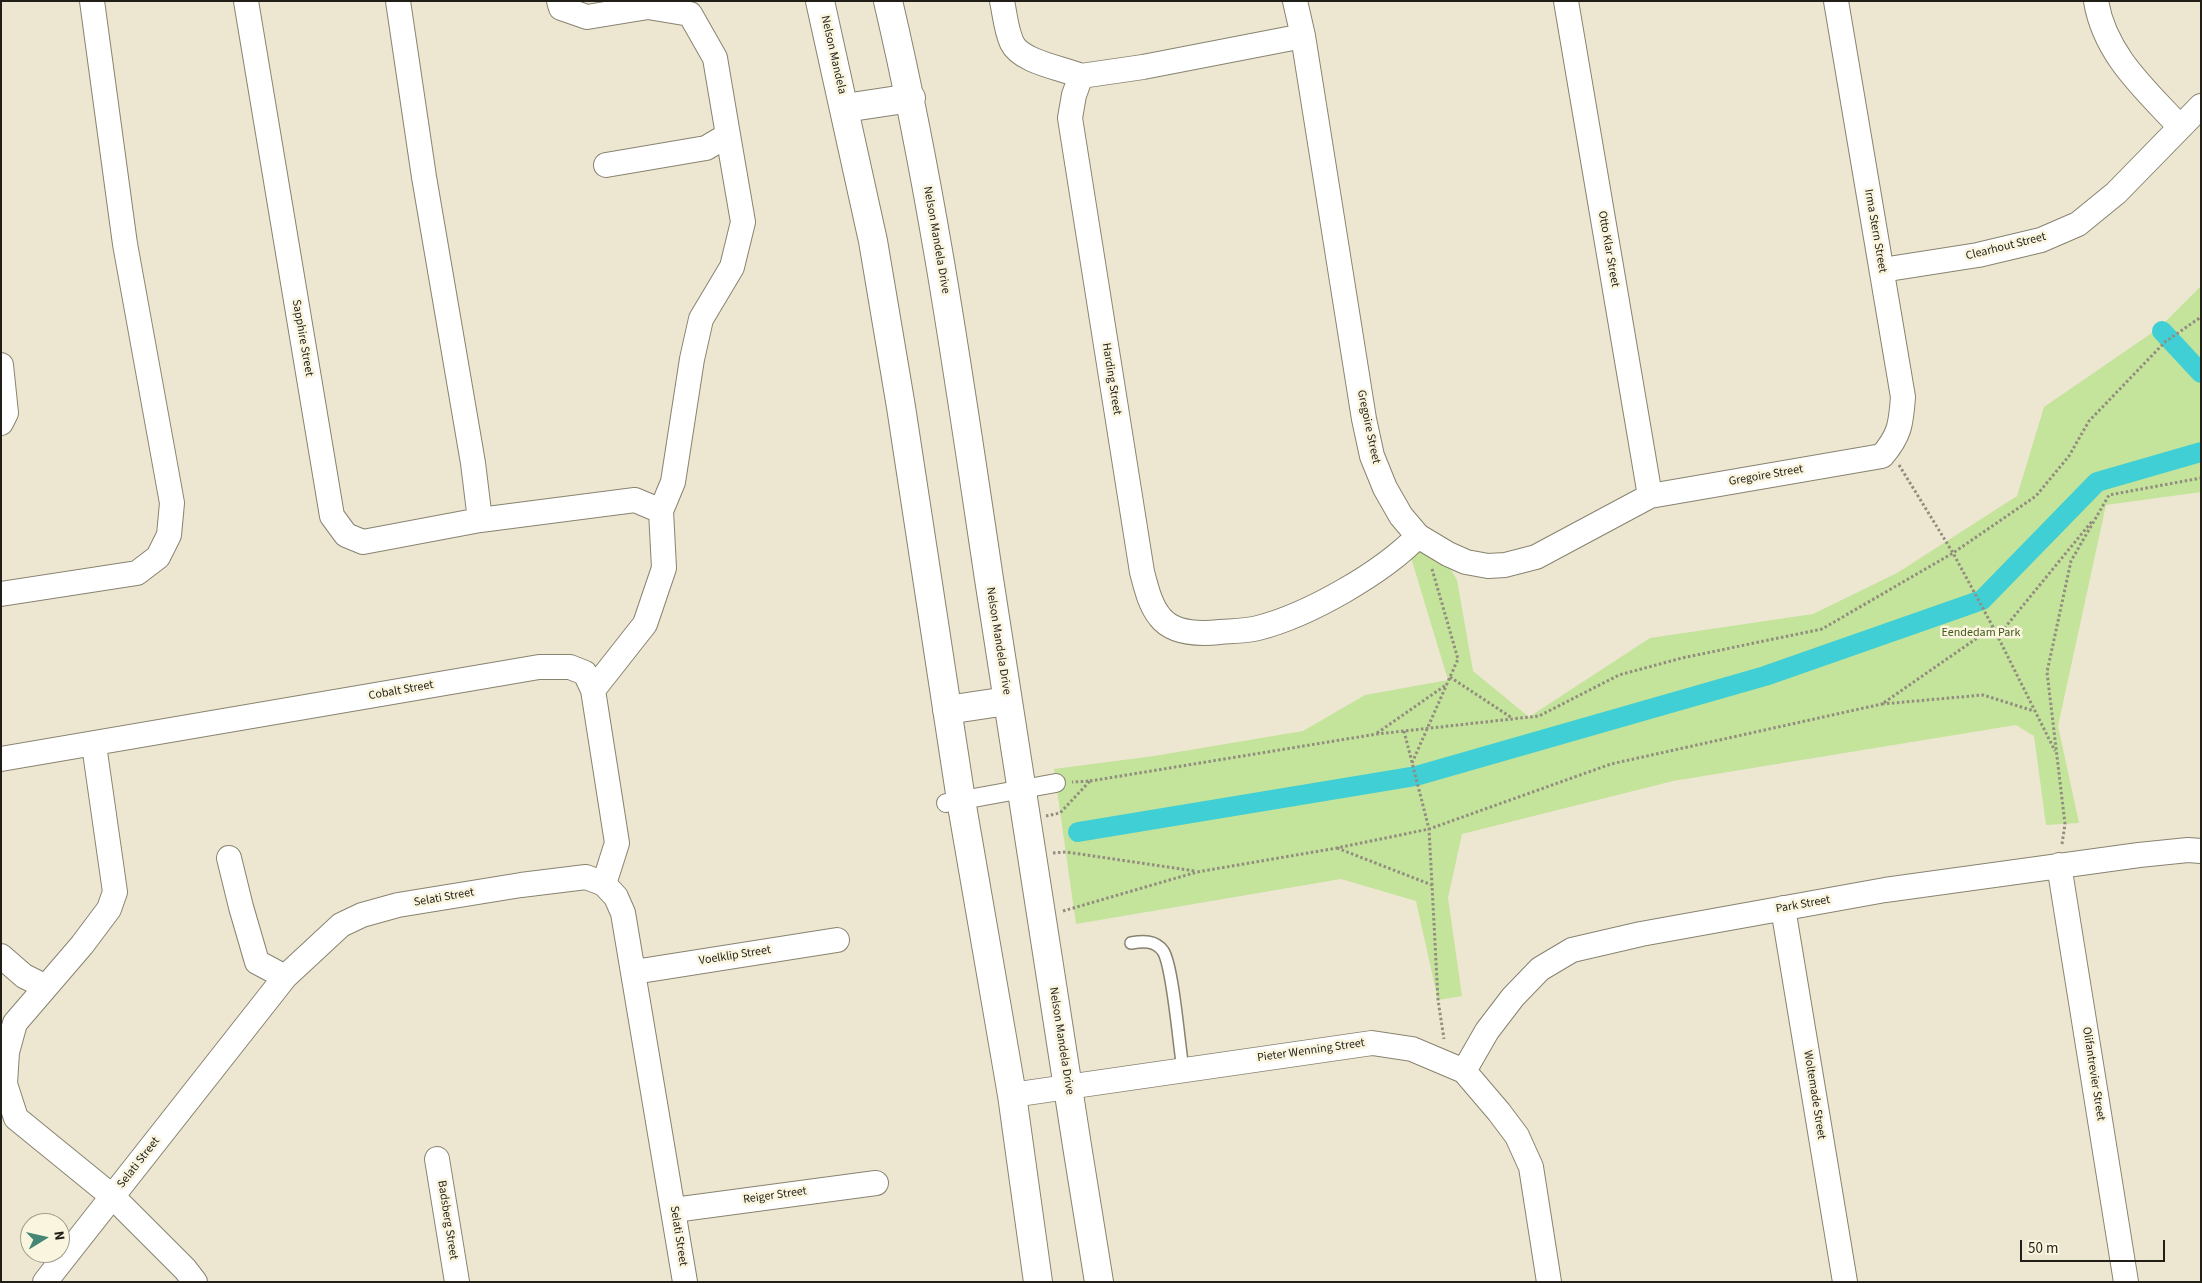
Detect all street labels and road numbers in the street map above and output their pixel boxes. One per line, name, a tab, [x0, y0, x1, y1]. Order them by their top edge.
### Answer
street label: Nelson Mandela	[817, 14, 849, 96]
street label: Nelson Mandela Drive	[919, 185, 953, 295]
street label: Irma Stern Street	[1861, 188, 1889, 274]
street label: Otto Klar Street	[1594, 210, 1622, 288]
street label: Clearhout Street	[1964, 230, 2048, 264]
street label: Sapphire Street	[288, 298, 316, 378]
street label: Harding Street	[1098, 342, 1124, 416]
street label: Gregoire Street	[1353, 389, 1383, 465]
street label: Gregoire Street	[1728, 462, 1804, 490]
street label: Nelson Mandela Drive	[982, 586, 1014, 696]
street label: Cobalt Street	[368, 678, 434, 704]
street label: Selati Street	[413, 886, 475, 910]
street label: Park Street	[1775, 893, 1831, 917]
street label: Voelklip Street	[698, 943, 772, 969]
street label: Nelson Mandela Drive	[1045, 986, 1077, 1096]
street label: Olifantrevier Street	[2078, 1026, 2108, 1122]
street label: Pieter Wenning Street	[1256, 1036, 1366, 1066]
street label: Woltemade Street	[1800, 1049, 1828, 1141]
street label: Selati Street	[115, 1135, 163, 1191]
street label: Badsberg Street	[434, 1179, 460, 1261]
street label: Reiger Street	[742, 1184, 808, 1208]
street label: Selati Street	[666, 1205, 690, 1267]

